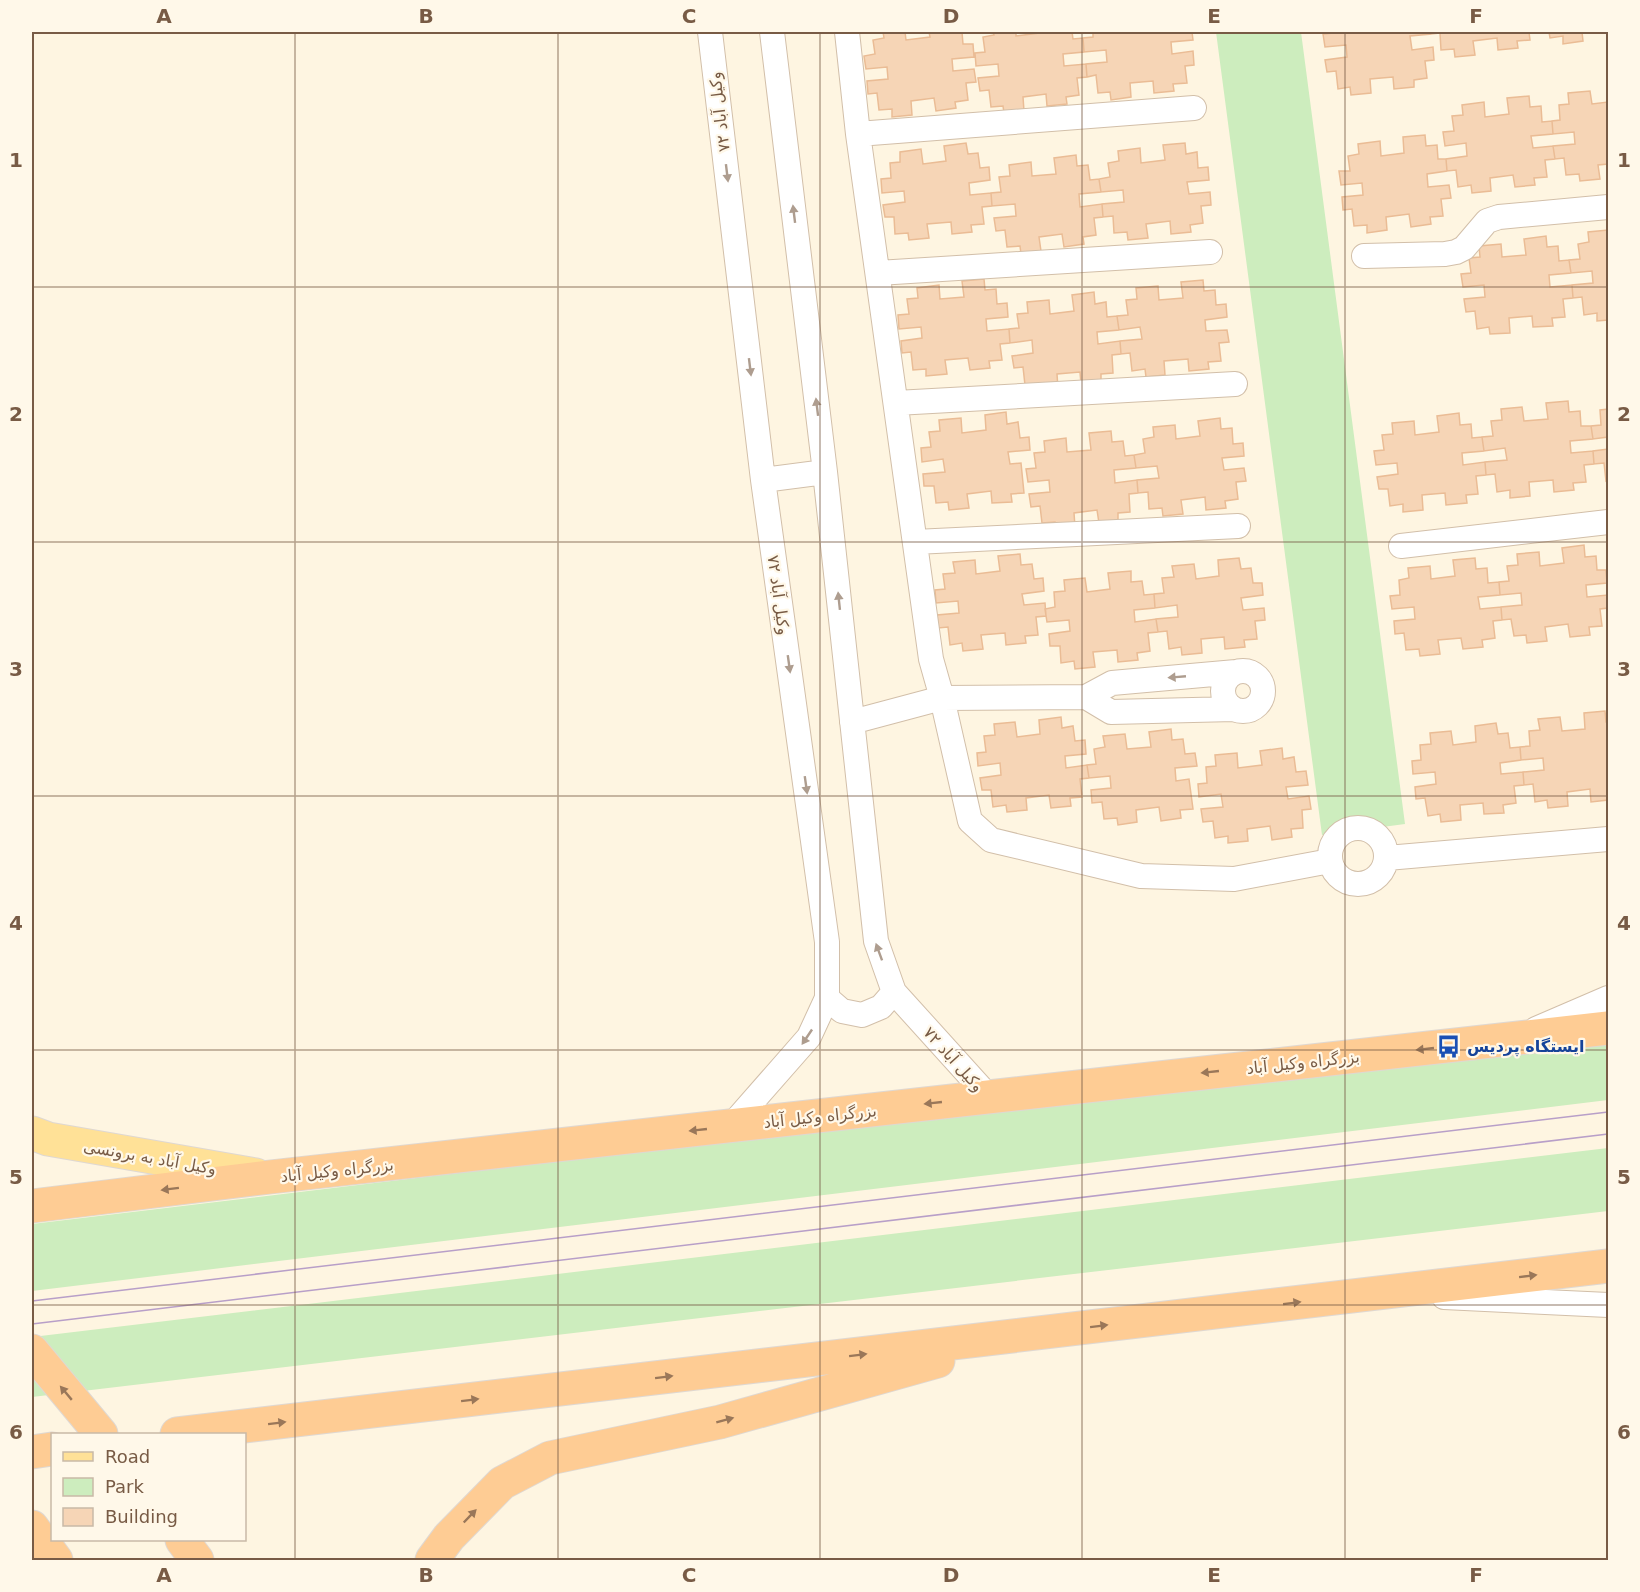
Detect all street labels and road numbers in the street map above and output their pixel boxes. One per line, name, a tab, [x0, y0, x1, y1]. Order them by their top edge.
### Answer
street label: ۷۲ وکیل آباد	[705, 71, 735, 153]
street label: ۷۲ وکیل آباد	[763, 554, 794, 636]
street label: ۷۲ وکیل آباد	[919, 1023, 988, 1096]
street label: بزرگراه وکیل آباد	[1246, 1047, 1361, 1079]
street label: بزرگراه وکیل آباد	[763, 1101, 878, 1133]
street label: وکیل آباد به برونسی	[82, 1136, 218, 1180]
street label: بزرگراه وکیل آباد	[280, 1155, 395, 1187]

